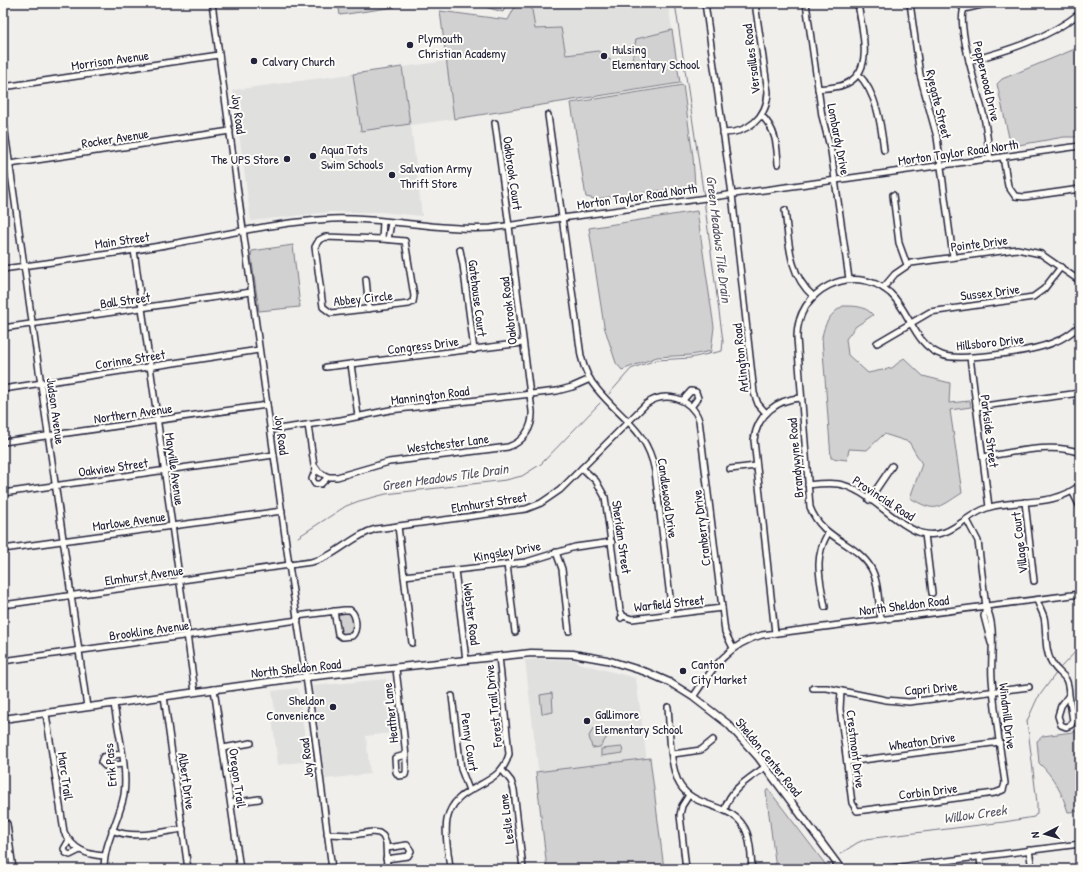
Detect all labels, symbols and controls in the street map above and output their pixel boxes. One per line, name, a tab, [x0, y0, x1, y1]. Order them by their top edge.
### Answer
street label: Versailles Road	[738, 23, 764, 95]
place label: Plymouth Christian Academy	[418, 29, 506, 62]
street label: Pepperwood Drive	[969, 39, 1005, 123]
marker: Plymouth Christian Academy	[405, 40, 415, 50]
place label: Hulsing Elementary School	[612, 40, 700, 73]
street label: Morrison Avenue	[70, 46, 150, 74]
marker: Hulsing Elementary School	[599, 51, 609, 61]
place label: Calvary Church	[262, 52, 335, 70]
marker: Calvary Church	[249, 56, 259, 66]
street label: Ryegate Street	[922, 68, 956, 141]
street label: Joy Road	[227, 93, 251, 135]
street label: Lombardy Drive	[823, 102, 855, 176]
street label: Rocker Avenue	[80, 124, 150, 152]
street label: Oakbrook Court	[499, 135, 527, 211]
street label: Morton Taylor Road North	[897, 135, 1020, 169]
place label: Aqua Tots Swim Schools	[321, 140, 383, 173]
place label: The UPS Store	[211, 150, 279, 168]
marker: Aqua Tots Swim Schools	[308, 151, 318, 161]
marker: The UPS Store	[282, 154, 292, 164]
place label: Salvation Army Thrift Store	[400, 159, 472, 192]
marker: Salvation Army Thrift Store	[387, 170, 397, 180]
water label: Green Meadows Tile Drain	[702, 174, 737, 305]
street label: Morton Taylor Road North	[576, 179, 699, 213]
street label: Main Street	[94, 227, 151, 253]
street label: Pointe Drive	[949, 231, 1009, 255]
street label: Gatehouse Court	[464, 259, 492, 338]
street label: Oakbrook Road	[495, 276, 521, 346]
street label: Sussex Drive	[959, 279, 1021, 305]
street label: Abbey Circle	[333, 286, 393, 310]
street label: Ball Street	[99, 287, 152, 312]
street label: Arlington Road	[727, 323, 753, 393]
street label: Hillsboro Drive	[955, 330, 1025, 354]
street label: Congress Drive	[386, 332, 460, 358]
street label: Corinne Street	[94, 345, 167, 373]
street label: Judson Avenue	[42, 376, 70, 446]
street label: Mannington Road	[390, 381, 470, 409]
street label: Parkside Street	[977, 394, 1003, 469]
street label: Northern Avenue	[93, 399, 173, 427]
street label: Joy Road	[270, 414, 294, 456]
street label: Brandywyne Road	[783, 417, 807, 499]
street label: Westchester Lane	[406, 429, 490, 457]
street label: Mayville Avenue	[161, 432, 189, 506]
street label: Oakview Street	[77, 453, 150, 481]
street label: Candlewood Drive	[653, 457, 683, 539]
water label: Green Meadows Tile Drain	[380, 458, 511, 495]
street label: Provincial Road	[849, 471, 919, 525]
street label: Elmhurst Street	[450, 487, 529, 517]
street label: Cranberry Drive	[687, 489, 715, 567]
street label: Sheridan Street	[608, 499, 636, 575]
street label: Marlowe Avenue	[91, 507, 167, 535]
street label: Village Court	[1006, 511, 1032, 575]
street label: Kingsley Drive	[472, 536, 542, 566]
street label: Elmhurst Avenue	[104, 561, 184, 589]
street label: Webster Road	[459, 582, 485, 646]
street label: Warfield Street	[633, 590, 705, 616]
street label: North Sheldon Road	[858, 591, 950, 619]
street label: Brookline Avenue	[108, 615, 190, 645]
street label: North Sheldon Road	[250, 654, 342, 682]
place label: Canton City Market	[691, 655, 747, 688]
street label: Forest Trail Drive	[480, 664, 506, 749]
marker: Canton City Market	[678, 666, 688, 676]
street label: Capri Drive	[904, 677, 958, 699]
street label: Heather Lane	[378, 682, 402, 744]
street label: Windmill Drive	[995, 682, 1021, 750]
place label: Sheldon Convenience	[266, 691, 325, 724]
marker: Sheldon Convenience	[328, 702, 338, 712]
place label: Gallimore Elementary School	[595, 705, 683, 738]
street label: Crestmont Drive	[842, 709, 870, 789]
street label: Penny Court	[457, 712, 483, 773]
street label: Sheldon Center Road	[732, 714, 806, 800]
marker: Gallimore Elementary School	[582, 716, 592, 726]
street label: Wheaton Drive	[888, 727, 956, 755]
street label: Joy Road	[295, 737, 317, 779]
street label: Erik Pass	[99, 743, 121, 787]
street label: Oregon Trail	[225, 747, 251, 809]
street label: Marc Trail	[54, 751, 78, 802]
street label: Albert Drive	[174, 751, 200, 811]
street label: Corbin Drive	[898, 778, 958, 804]
street label: Leslie Lane	[494, 793, 518, 845]
water label: Willow Creek	[942, 800, 1009, 827]
north arrow	[1025, 814, 1065, 854]
text: N	[1028, 831, 1042, 839]

